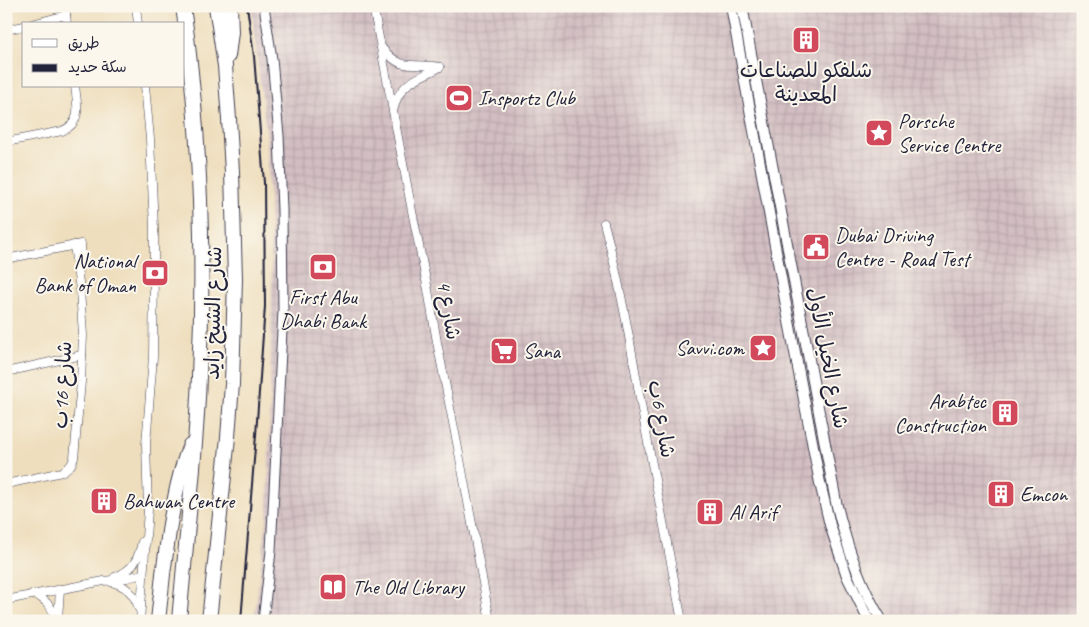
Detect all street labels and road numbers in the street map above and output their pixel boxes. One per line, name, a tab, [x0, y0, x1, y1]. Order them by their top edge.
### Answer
street label: شارع الشيخ زايد	[199, 246, 229, 380]
street label: شارع 4	[429, 278, 467, 342]
street label: شارع الخيل الأول	[800, 285, 855, 431]
street label: شارع 16ب	[47, 340, 79, 430]
street label: شارع 6ب	[640, 378, 682, 460]

